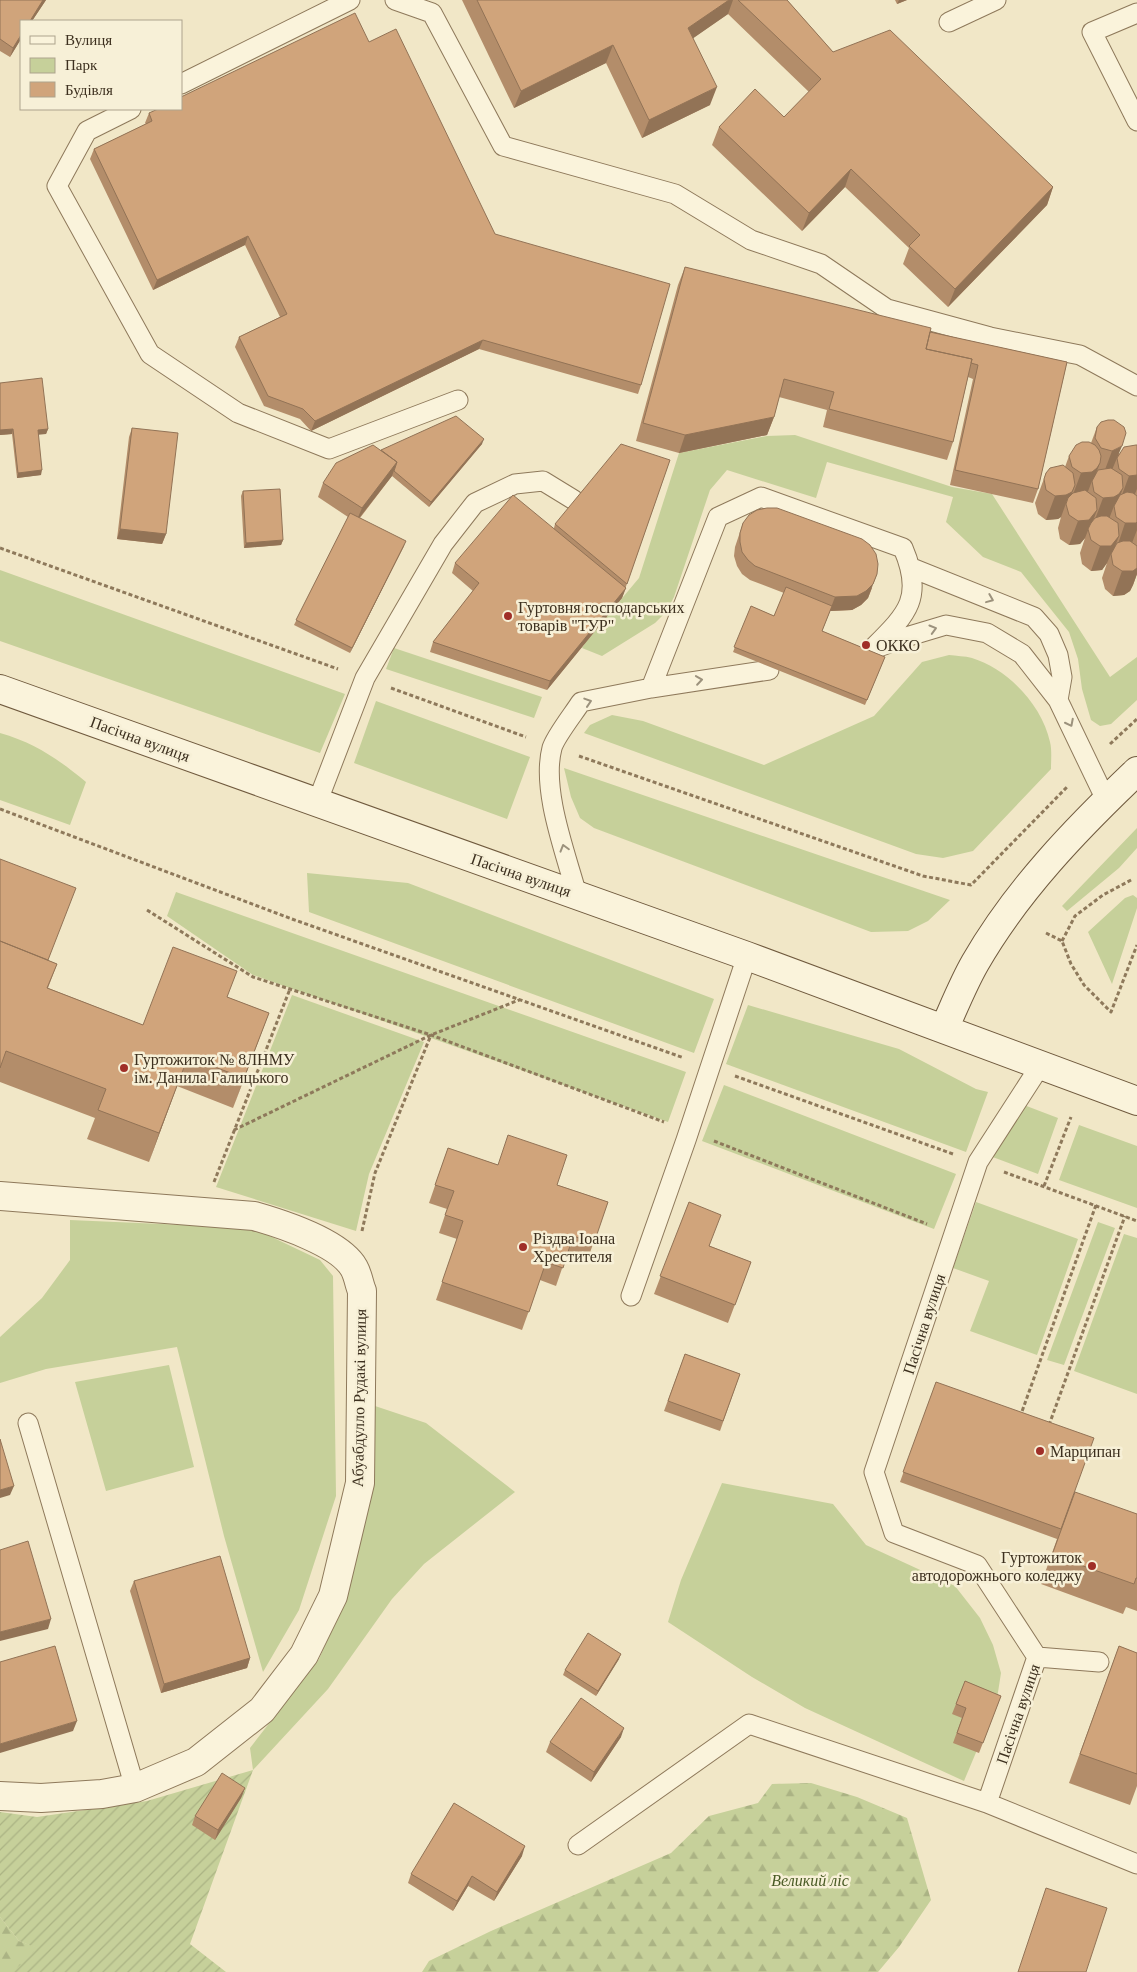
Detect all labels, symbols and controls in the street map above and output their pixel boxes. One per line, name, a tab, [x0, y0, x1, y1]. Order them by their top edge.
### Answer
legend	[20, 20, 182, 110]
text: Вулиця	[65, 32, 112, 48]
text: Парк	[65, 57, 98, 73]
text: Будівля	[65, 82, 113, 98]
one-way arrow	[985, 593, 994, 603]
place label: Гуртовня господарських товарів "ТУР"	[518, 599, 684, 635]
marker: Гуртовня господарських товарів "ТУР"	[502, 610, 514, 622]
one-way arrow	[928, 624, 937, 634]
place label: ОККО	[876, 637, 920, 654]
marker: ОККО	[860, 639, 872, 651]
one-way arrow	[695, 676, 703, 686]
one-way arrow	[583, 697, 592, 707]
street label: Пасічна вулиця	[88, 713, 193, 766]
one-way arrow	[1064, 718, 1074, 727]
one-way arrow	[559, 844, 570, 853]
street label: Пасічна вулиця	[468, 850, 574, 901]
place label: Гуртожиток № 8ЛНМУ ім. Данила Галицького	[134, 1051, 295, 1087]
marker: Гуртожиток № 8ЛНМУ ім. Данила Галицького	[118, 1062, 130, 1074]
place label: Різдва Іоана Хрестителя	[533, 1230, 615, 1266]
marker: Різдва Іоана Хрестителя	[517, 1241, 529, 1253]
street label: Пасічна вулиця	[900, 1271, 949, 1377]
street label: Абуабдулло Рудакі вулиця	[349, 1308, 370, 1487]
place label: Марципан	[1050, 1443, 1121, 1461]
marker: Марципан	[1034, 1445, 1046, 1457]
place label: Гуртожиток автодорожнього коледжу	[912, 1549, 1082, 1585]
marker: Гуртожиток автодорожнього коледжу	[1086, 1560, 1098, 1572]
street label: Пасічна вулиця	[993, 1661, 1044, 1767]
park label: Великий ліс	[771, 1872, 849, 1889]

